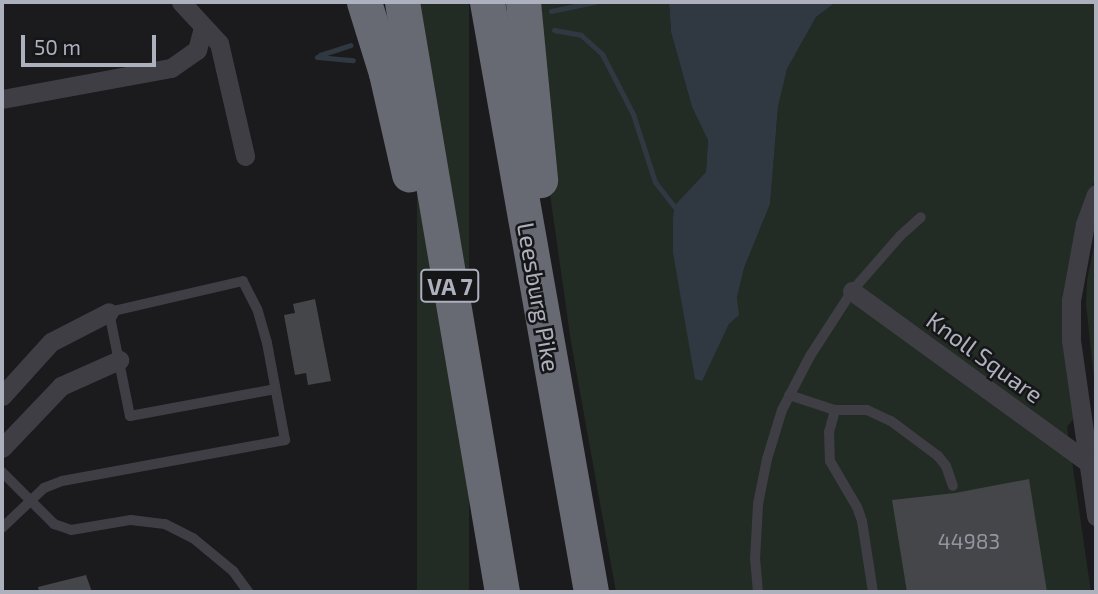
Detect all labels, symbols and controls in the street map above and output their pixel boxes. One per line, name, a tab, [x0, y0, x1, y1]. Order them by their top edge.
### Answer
scale bar	[24, 21, 159, 65]
text: 50 m	[34, 34, 81, 59]
street label: Leesburg Pike	[512, 220, 566, 374]
road number: VA 7	[419, 266, 482, 306]
street label: Knoll Square	[921, 305, 1049, 409]
house number: 44983	[938, 528, 1000, 554]

